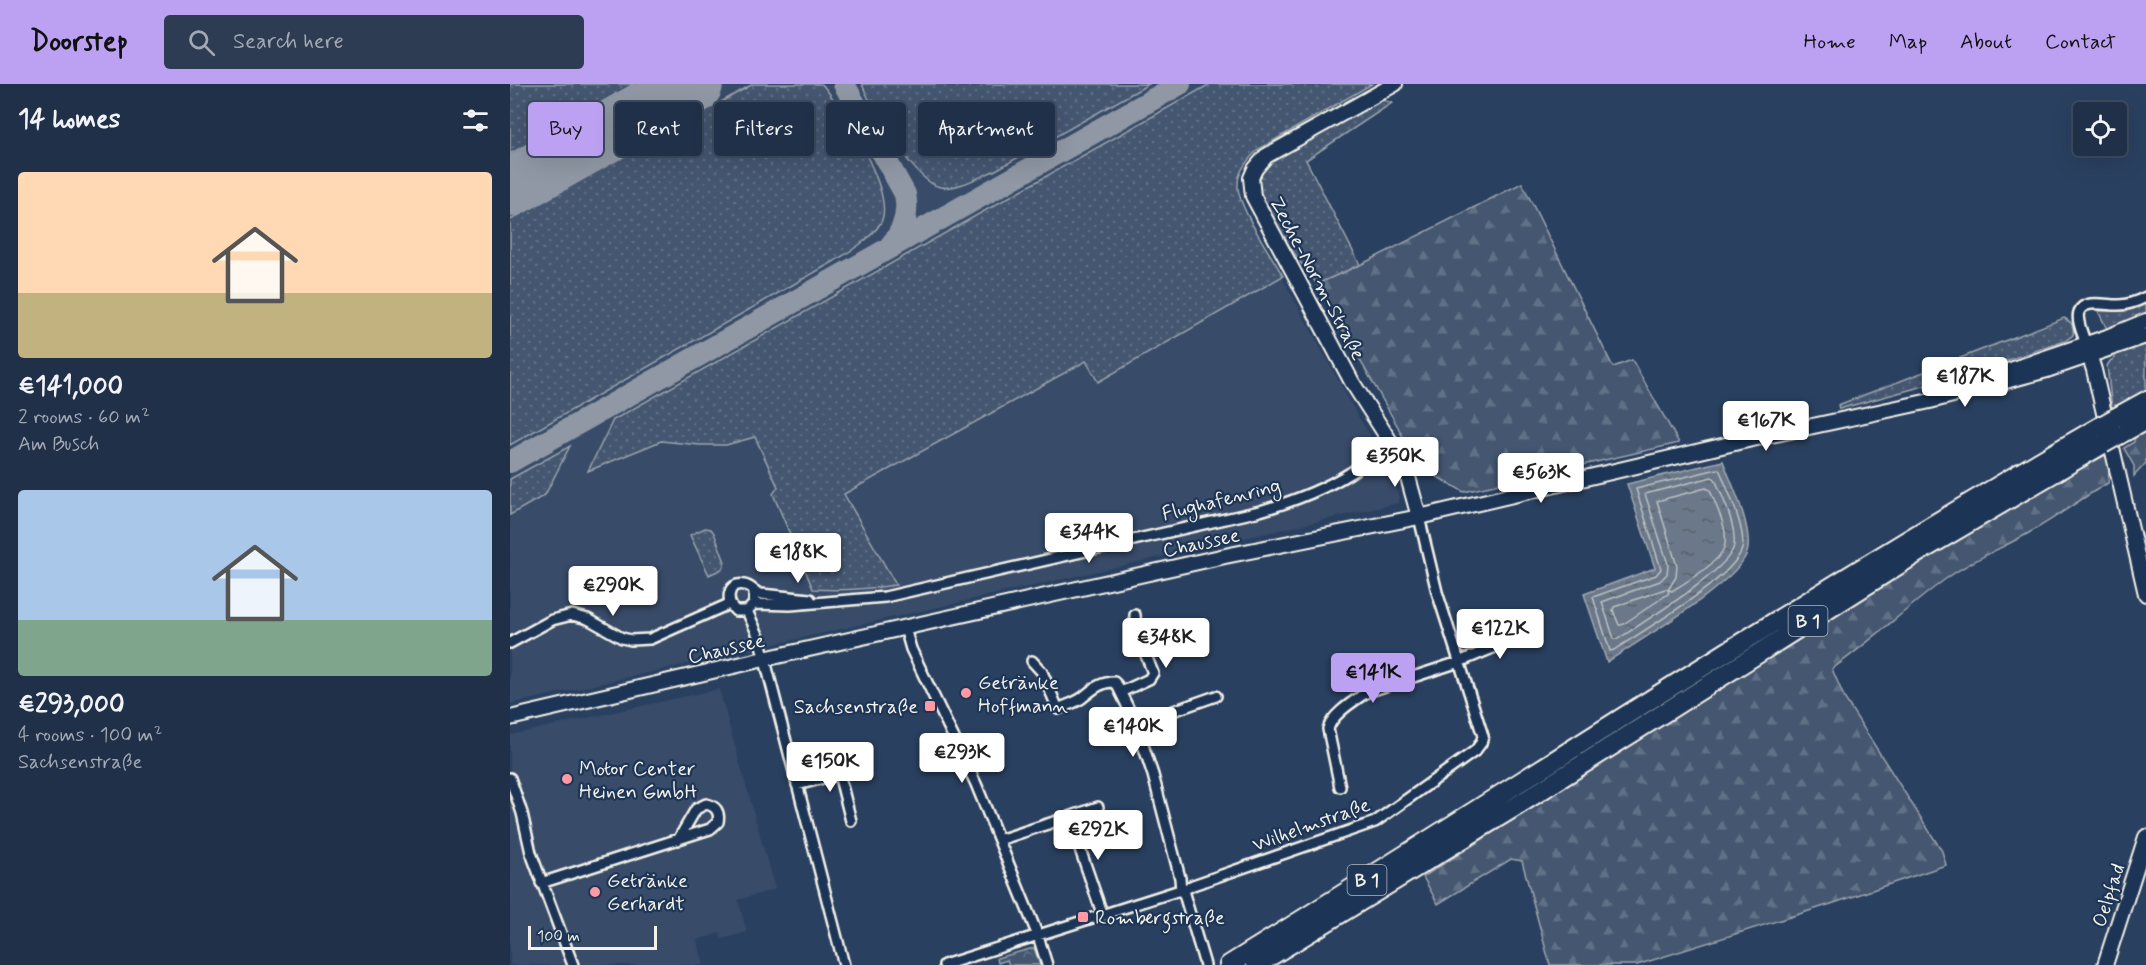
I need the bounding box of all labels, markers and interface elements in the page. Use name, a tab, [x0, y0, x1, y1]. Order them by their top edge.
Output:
search box	[164, 15, 584, 69]
text: Doorstep	[30, 24, 128, 61]
icon: search	[185, 26, 218, 59]
text: Search here	[233, 28, 344, 56]
text: Home	[1804, 28, 1856, 56]
text: Map	[1889, 28, 1927, 56]
text: About	[1960, 28, 2012, 56]
text: Contact	[2045, 28, 2116, 56]
chip: Buy	[528, 102, 603, 156]
chip: Rent	[615, 102, 702, 156]
chip: Filters	[714, 102, 814, 156]
chip: New	[826, 102, 906, 156]
chip: Apartment	[918, 102, 1055, 156]
map controls	[2073, 102, 2127, 156]
button: locate	[2073, 102, 2127, 156]
text: 14 homes	[18, 103, 120, 137]
icon: filters	[459, 104, 492, 137]
street label: Zeche-Norm-Straße	[1262, 192, 1371, 365]
icon: home	[201, 211, 309, 319]
pin: €187K	[1923, 357, 2007, 408]
text: €187K	[1936, 363, 1994, 390]
text: €141,000	[18, 370, 123, 404]
pin: €167K	[1724, 401, 1808, 452]
text: 2 rooms · 60 m²	[18, 404, 150, 431]
text: €167K	[1737, 407, 1795, 434]
text: Am Busch	[18, 431, 99, 458]
pin: €350K	[1353, 437, 1437, 488]
text: €350K	[1366, 443, 1424, 470]
pin: €563K	[1499, 453, 1583, 504]
text: €563K	[1512, 459, 1570, 486]
street label: Flughafenring	[1159, 473, 1284, 529]
pin: €344K	[1047, 513, 1131, 564]
text: €344K	[1059, 519, 1119, 546]
street label: Chaussee	[1160, 522, 1242, 565]
icon: home	[201, 529, 309, 637]
pin: €188K	[756, 533, 840, 584]
text: €188K	[769, 539, 827, 566]
pin: €290K	[571, 566, 655, 617]
text: €290K	[583, 572, 643, 599]
road number: B 1	[1788, 606, 1828, 636]
pin: €122K	[1458, 609, 1542, 660]
text: €122K	[1471, 615, 1529, 642]
pin: €348K	[1124, 618, 1208, 669]
text: €348K	[1136, 624, 1196, 651]
street label: Chaussee	[685, 628, 768, 671]
pin: €141K	[1331, 653, 1415, 704]
text: €141K	[1345, 659, 1401, 686]
place label: Getränke Hoffmann	[978, 670, 1068, 720]
marker: Getränke Hoffmann	[959, 686, 973, 700]
text: €293,000	[18, 688, 125, 722]
place label: Sachsenstraße	[794, 694, 918, 721]
marker: Sachsenstraße	[923, 699, 937, 713]
pin: €140K	[1091, 707, 1175, 758]
text: €140K	[1103, 713, 1163, 740]
text: 4 rooms · 100 m²	[18, 722, 162, 749]
pin: €293K	[920, 733, 1004, 784]
text: €293K	[933, 739, 991, 766]
pin: €150K	[788, 742, 872, 793]
text: €150K	[801, 748, 859, 775]
text: Sachsenstraße	[18, 749, 142, 776]
place label: Motor Center Heinen GmbH	[579, 756, 697, 806]
marker: Motor Center Heinen GmbH	[560, 772, 574, 786]
street label: Wilhelmstraße	[1249, 792, 1374, 859]
pin: €292K	[1056, 810, 1140, 861]
text: €292K	[1068, 816, 1128, 843]
street label: Oelpfad	[2087, 860, 2132, 931]
road number: B 1	[1348, 865, 1386, 895]
place label: Getränke Gerhardt	[607, 868, 688, 918]
marker: Getränke Gerhardt	[588, 885, 602, 899]
place label: Rombergstraße	[1095, 905, 1225, 934]
marker: Rombergstraße	[1076, 910, 1090, 924]
scale bar	[528, 923, 657, 950]
text: 100 m	[537, 926, 580, 947]

